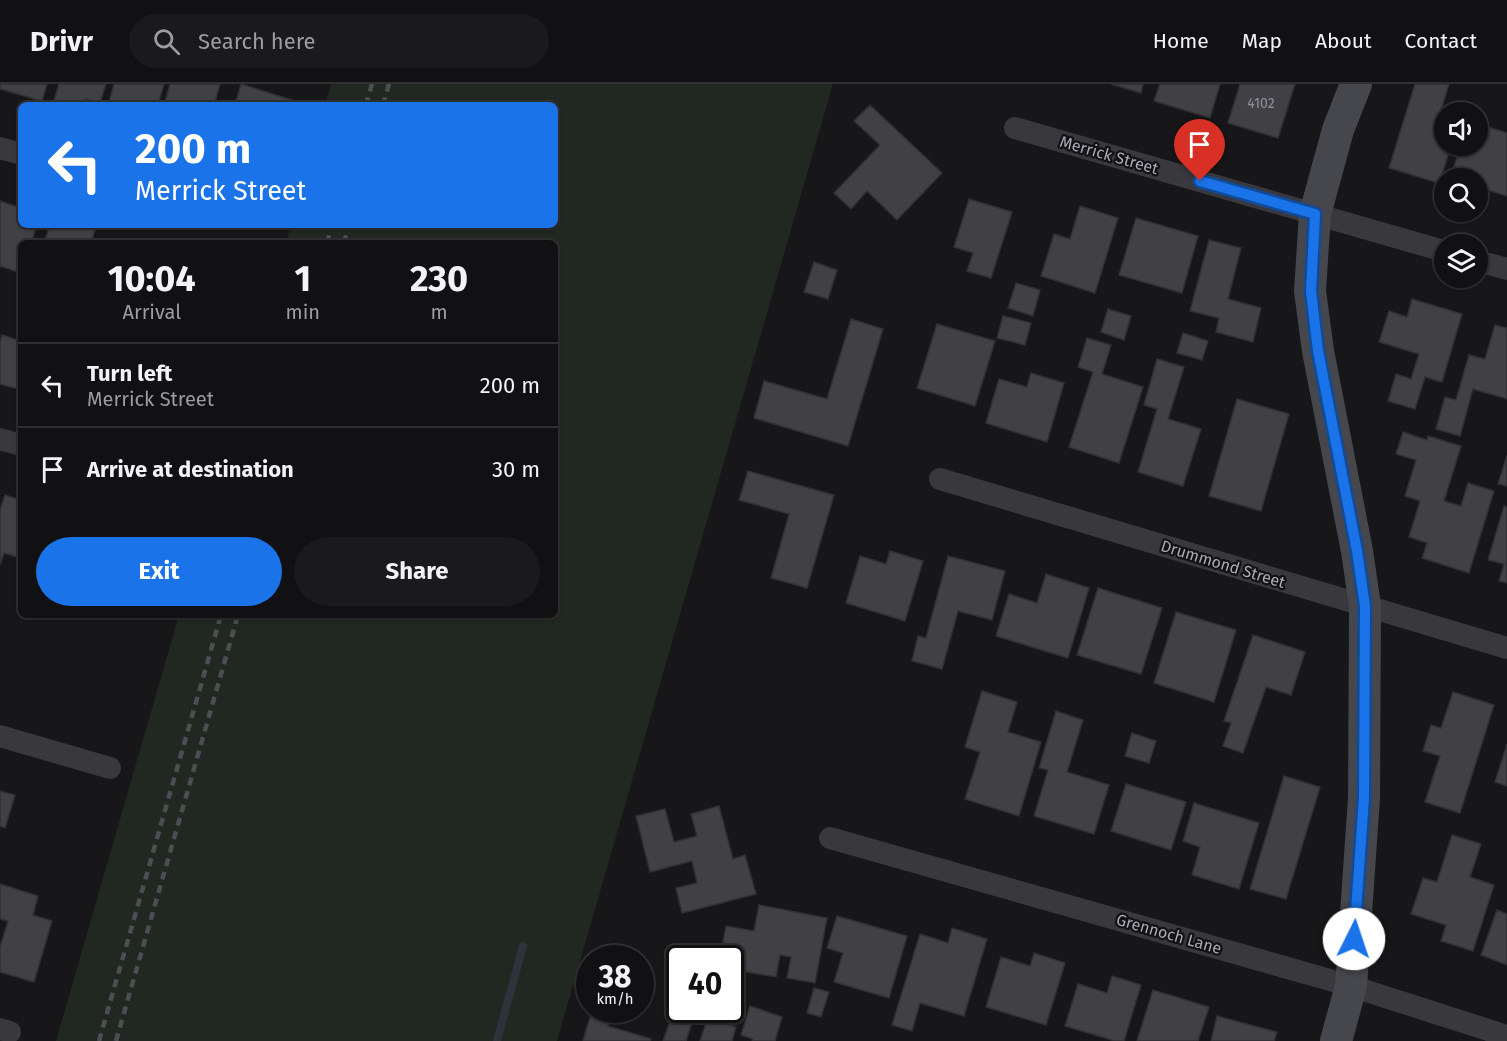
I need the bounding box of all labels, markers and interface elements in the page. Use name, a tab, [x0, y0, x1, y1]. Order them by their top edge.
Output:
search box	[129, 14, 549, 68]
text: Drivr	[30, 25, 93, 58]
icon: search	[150, 25, 183, 58]
text: Search here	[198, 28, 315, 55]
text: Home	[1153, 28, 1209, 54]
text: Map	[1242, 28, 1282, 54]
text: About	[1315, 28, 1372, 54]
text: Contact	[1405, 28, 1477, 54]
house number: 4102	[1247, 95, 1275, 112]
map controls	[1434, 102, 1488, 288]
button: sound	[1434, 102, 1488, 156]
pin	[1174, 119, 1225, 181]
text: 200 m	[135, 124, 251, 174]
icon: left	[36, 126, 114, 204]
icon: arrive	[1183, 128, 1216, 161]
street label: Merrick Street	[1058, 132, 1161, 178]
button: search	[1434, 168, 1488, 222]
text: Merrick Street	[135, 175, 306, 207]
button: layers	[1434, 234, 1488, 288]
text: 10:04	[108, 257, 196, 301]
text: 1	[294, 257, 311, 301]
text: 230	[410, 257, 468, 301]
text: Arrival	[122, 300, 181, 324]
text: min	[286, 300, 320, 324]
text: m	[430, 300, 448, 324]
text: Turn left	[87, 360, 172, 387]
icon: left	[36, 369, 69, 402]
text: 200 m	[480, 372, 540, 399]
text: Merrick Street	[87, 387, 214, 411]
icon: arrive	[36, 453, 69, 486]
text: Arrive at destination	[87, 456, 294, 483]
text: 30 m	[492, 456, 540, 483]
street label: Drummond Street	[1158, 536, 1288, 592]
button: Exit	[36, 537, 282, 606]
button: Share	[294, 537, 540, 606]
position arrow	[1322, 907, 1386, 971]
street label: Grennoch Lane	[1114, 910, 1224, 958]
speed limit sign: 40	[666, 945, 744, 1023]
text: 38	[598, 959, 632, 995]
text: km/h	[596, 990, 634, 1008]

